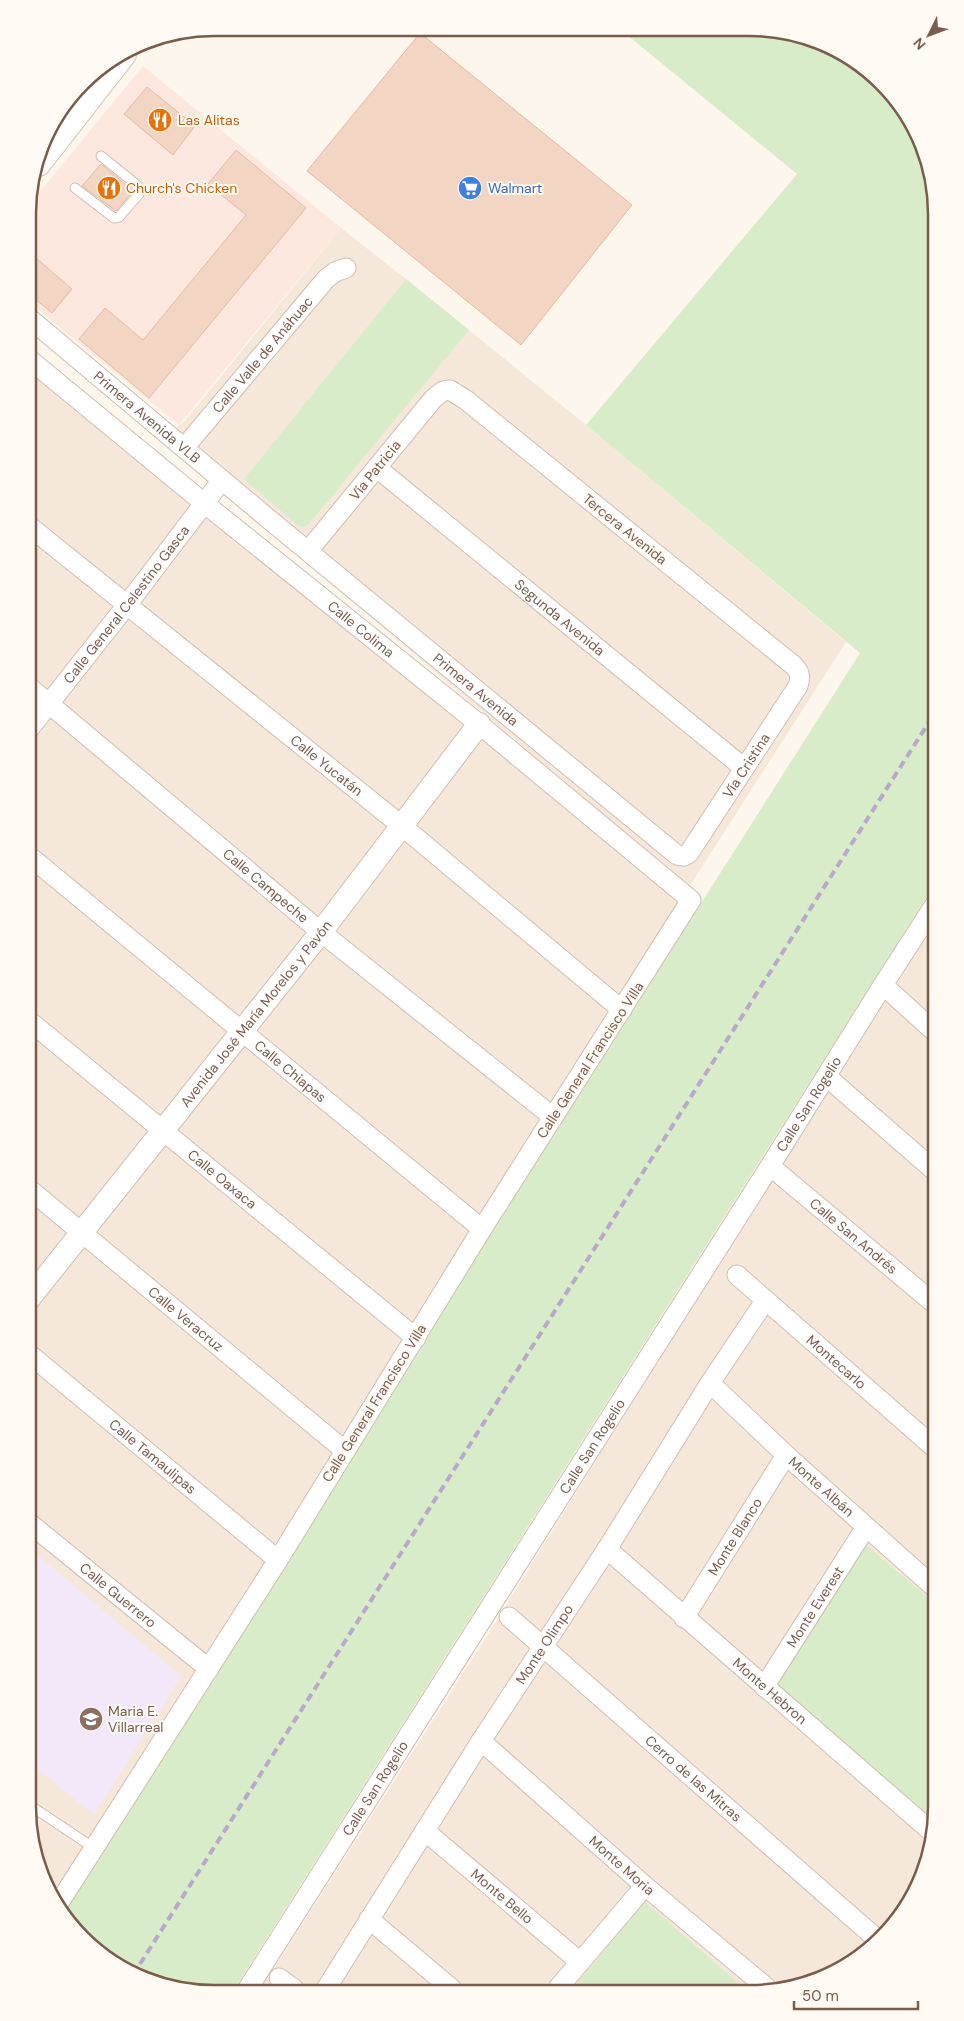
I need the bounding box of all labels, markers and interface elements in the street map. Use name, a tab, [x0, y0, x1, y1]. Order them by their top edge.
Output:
north arrow	[904, 10, 954, 60]
text: N	[909, 34, 929, 54]
restaurant icon: Las Alitas	[147, 107, 173, 133]
place label: Las Alitas	[178, 111, 240, 129]
restaurant icon: Church's Chicken	[96, 175, 122, 201]
supermarket icon: Walmart	[457, 175, 483, 201]
place label: Church's Chicken	[126, 179, 237, 197]
place label: Walmart	[488, 179, 542, 197]
street label: Calle Valle de Anáhuac	[208, 293, 317, 417]
street label: Primera Avenida VLB	[90, 367, 204, 467]
street label: Vía Patricia	[345, 436, 405, 504]
street label: Tercera Avenida	[579, 490, 671, 568]
street label: Calle General Celestino Gasca	[59, 522, 193, 687]
street label: Segunda Avenida	[511, 575, 609, 660]
street label: Calle Colima	[324, 597, 398, 661]
street label: Primera Avenida	[429, 649, 522, 730]
street label: Vía Cristina	[718, 730, 774, 801]
street label: Calle Yucatán	[287, 731, 367, 800]
street label: Calle Campeche	[219, 844, 312, 927]
street label: Avenida José María Morelos y Pavón	[176, 917, 336, 1111]
street label: Calle General Francisco Villa	[533, 978, 647, 1142]
street label: Calle Chiapas	[251, 1036, 330, 1106]
street label: Calle San Rogelio	[772, 1053, 845, 1155]
street label: Calle Oaxaca	[184, 1145, 260, 1213]
street label: Calle San Andrés	[806, 1194, 901, 1278]
street label: Calle Veracruz	[144, 1282, 227, 1355]
street label: Calle General Francisco Villa	[318, 1321, 430, 1485]
street label: Montecarlo	[803, 1331, 870, 1393]
street label: Calle San Rogelio	[555, 1395, 629, 1497]
street label: Calle Tamaulipas	[105, 1415, 200, 1498]
street label: Monte Albán	[785, 1452, 858, 1521]
street label: Monte Blanco	[704, 1494, 766, 1579]
street label: Calle Guerrero	[76, 1559, 160, 1632]
street label: Monte Everest	[782, 1563, 848, 1651]
street label: Monte Olimpo	[512, 1601, 577, 1688]
street label: Monte Hebron	[729, 1654, 811, 1728]
place label: Maria E. Villarreal	[108, 1702, 163, 1736]
school or university icon: Maria E. Villarreal	[78, 1706, 104, 1732]
street label: Cerro de las Mitras	[641, 1731, 745, 1826]
street label: Calle San Rogelio	[338, 1737, 412, 1839]
street label: Monte Moria	[585, 1832, 658, 1899]
street label: Monte Bello	[467, 1865, 537, 1928]
scale bar	[794, 1978, 918, 2010]
text: 50 m	[802, 1986, 839, 2006]

